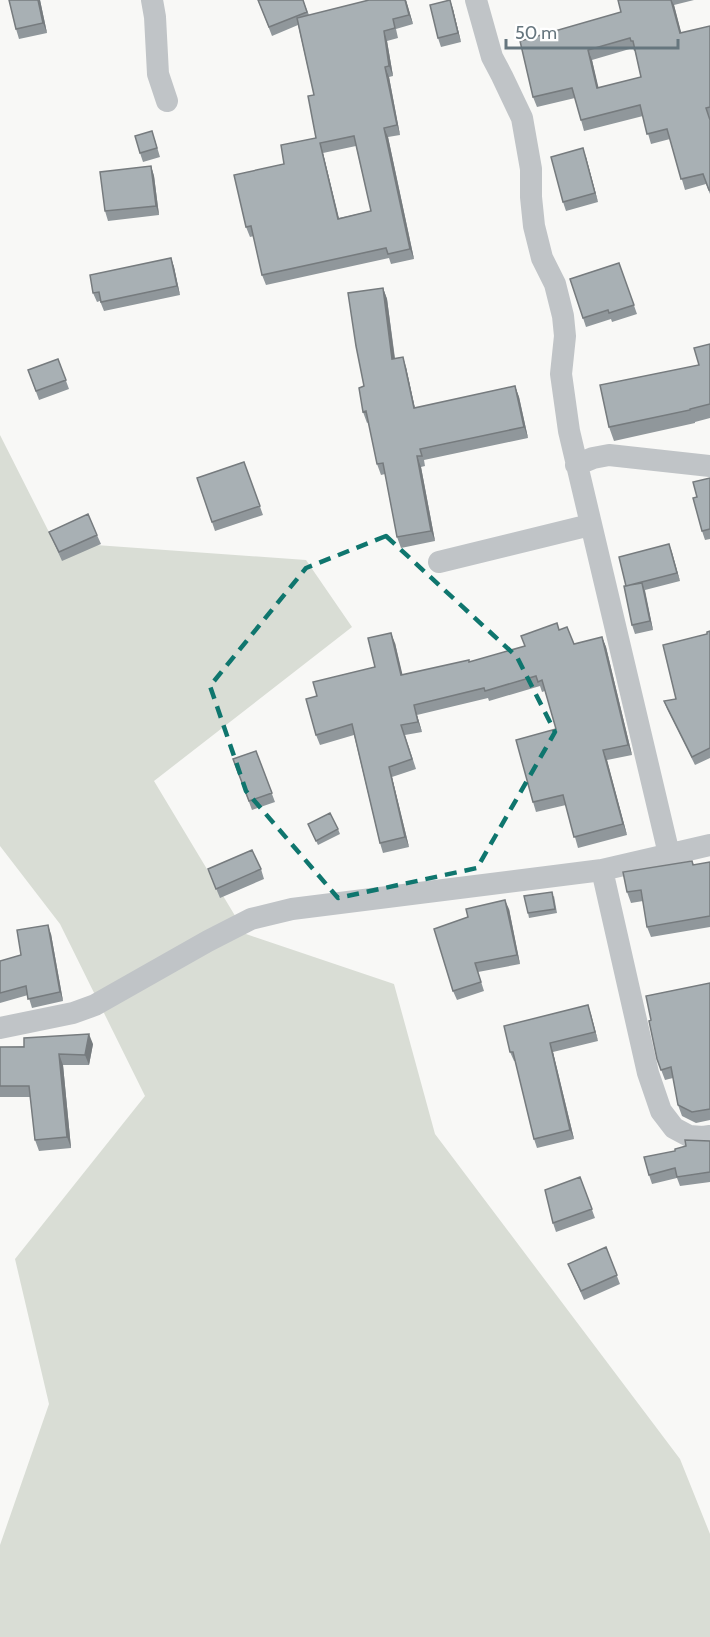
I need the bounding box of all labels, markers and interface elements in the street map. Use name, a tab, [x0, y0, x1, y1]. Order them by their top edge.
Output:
scale bar	[506, 12, 678, 50]
text: 50 m	[515, 22, 557, 44]

